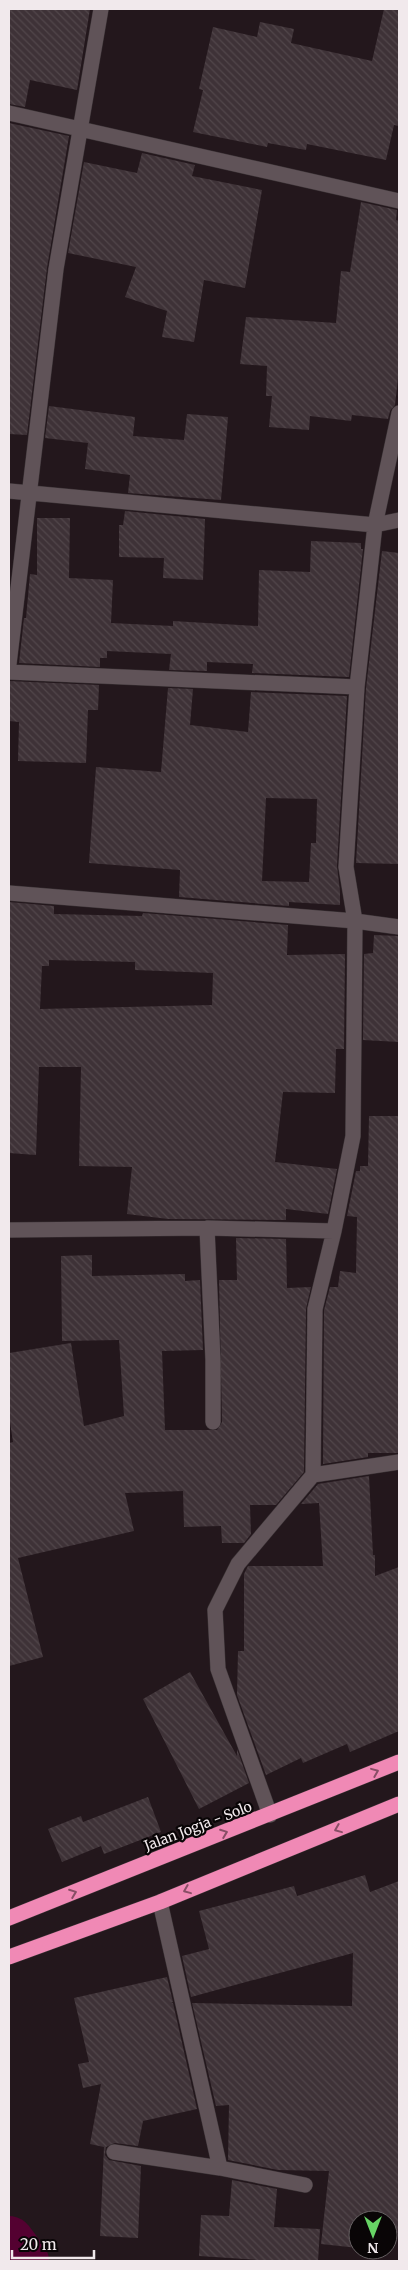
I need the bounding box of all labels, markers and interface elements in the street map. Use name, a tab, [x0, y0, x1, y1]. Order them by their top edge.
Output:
one-way arrow	[370, 1768, 379, 1779]
street label: Jalan Jogja - Solo	[141, 1797, 254, 1855]
one-way arrow	[334, 1823, 343, 1833]
one-way arrow	[219, 1829, 228, 1839]
one-way arrow	[183, 1884, 192, 1895]
one-way arrow	[68, 1889, 77, 1899]
north arrow	[348, 2210, 398, 2260]
scale bar	[12, 2228, 95, 2260]
text: 20 m	[20, 2235, 57, 2254]
text: N	[367, 2239, 379, 2257]

